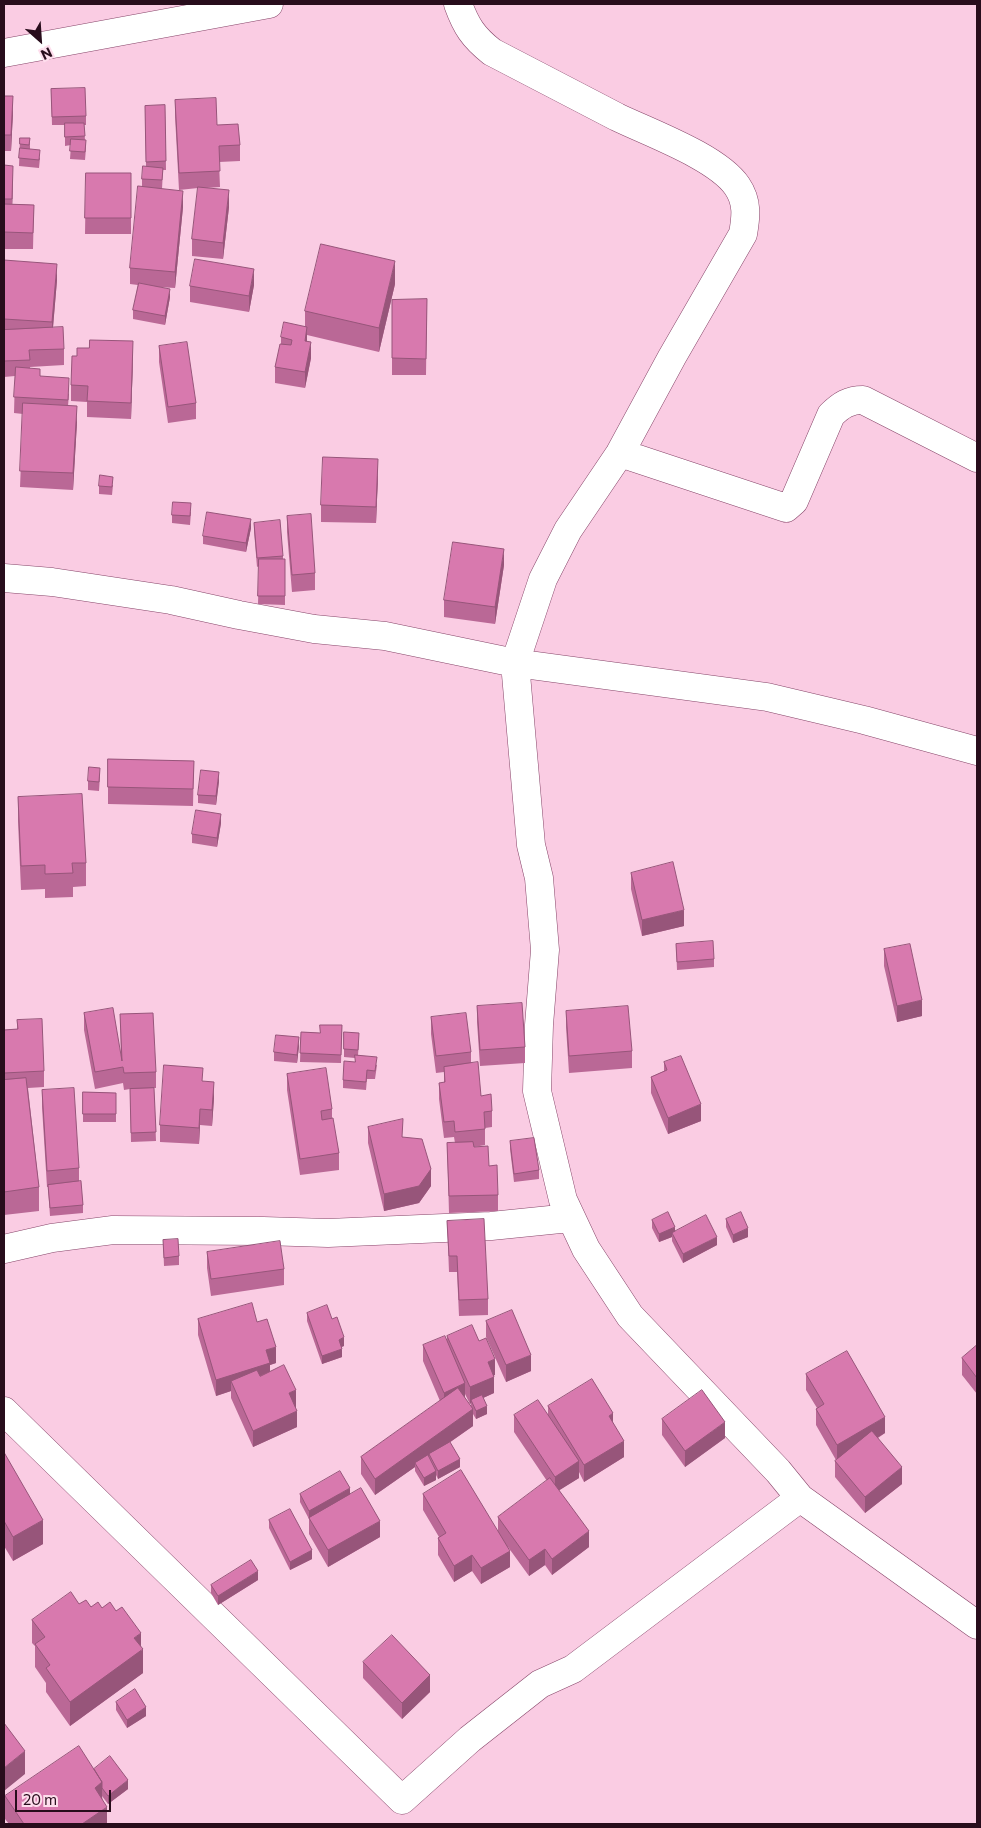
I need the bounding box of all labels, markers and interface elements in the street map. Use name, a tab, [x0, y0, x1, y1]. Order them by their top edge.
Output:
north arrow	[15, 15, 65, 65]
text: N	[38, 44, 55, 64]
scale bar	[18, 1780, 114, 1812]
text: 20 m	[23, 1790, 57, 1808]

